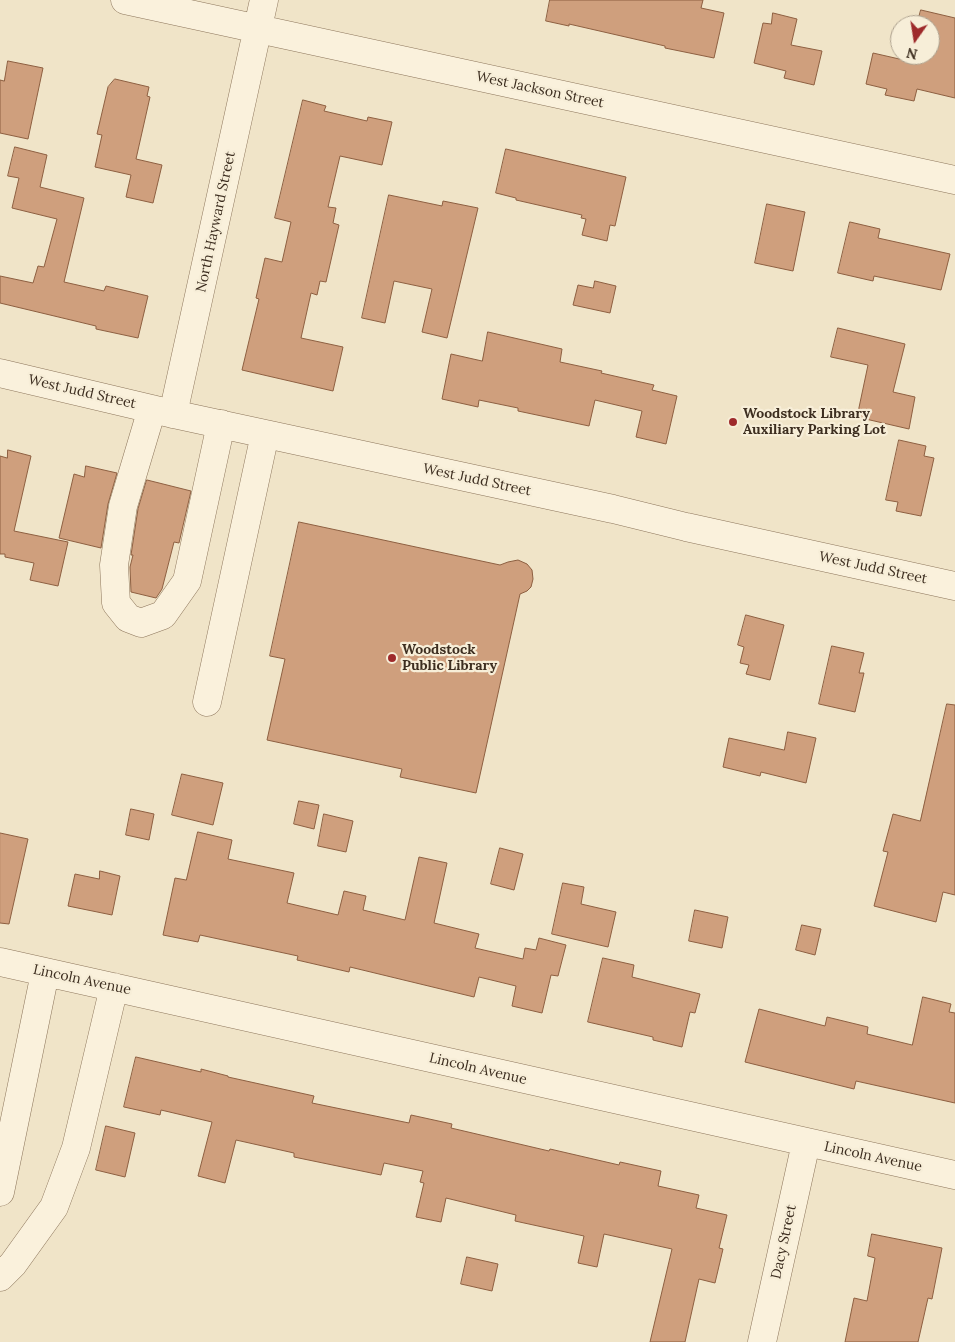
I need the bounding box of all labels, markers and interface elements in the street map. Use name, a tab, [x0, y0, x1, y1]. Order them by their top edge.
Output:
north arrow	[890, 15, 940, 65]
text: N	[905, 44, 919, 64]
street label: West Jackson Street	[475, 68, 605, 112]
street label: North Hayward Street	[193, 150, 239, 294]
street label: West Judd Street	[26, 371, 138, 413]
place label: Woodstock Library Auxiliary Parking Lot	[743, 406, 886, 438]
marker: Woodstock Library Auxiliary Parking Lot	[727, 416, 739, 428]
street label: West Judd Street	[421, 460, 533, 500]
street label: West Judd Street	[817, 548, 929, 588]
place label: Woodstock Public Library	[402, 642, 497, 674]
marker: Woodstock Public Library	[386, 652, 398, 664]
street label: Lincoln Avenue	[32, 961, 132, 999]
street label: Lincoln Avenue	[428, 1050, 528, 1088]
street label: Lincoln Avenue	[823, 1138, 923, 1176]
street label: Dacy Street	[768, 1203, 800, 1281]

